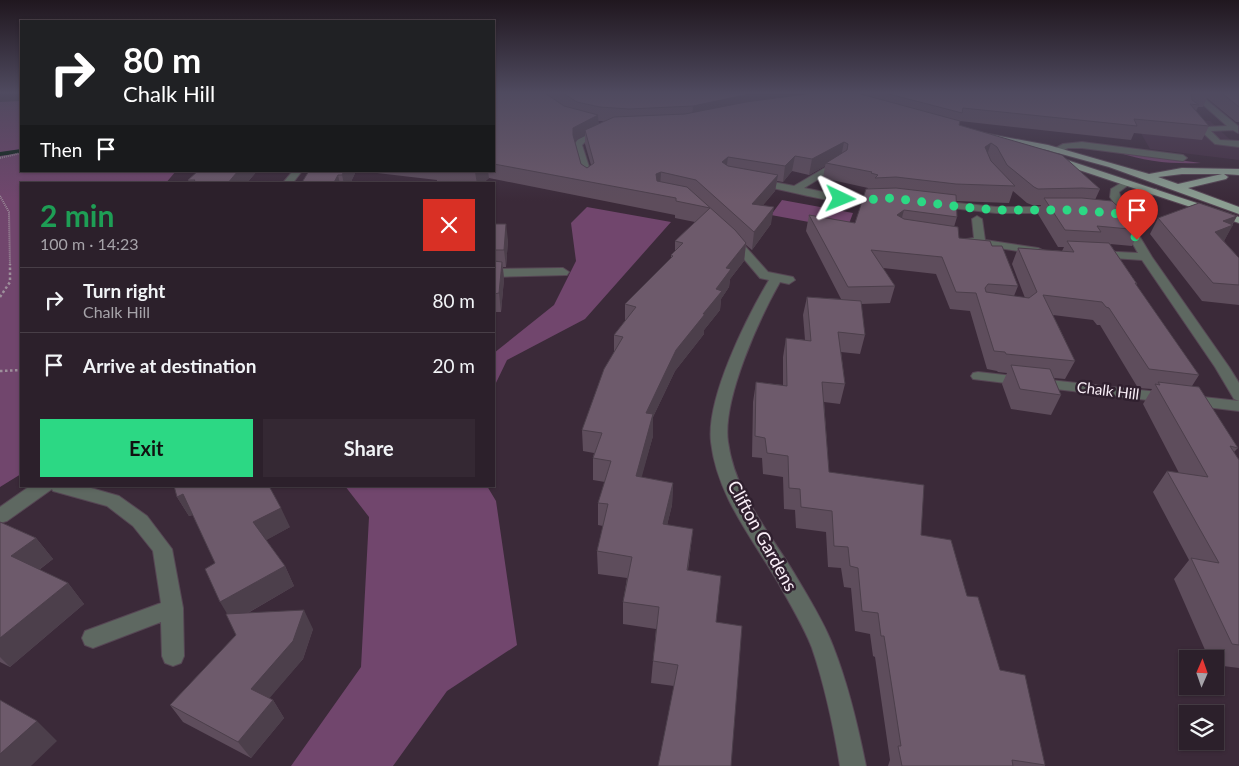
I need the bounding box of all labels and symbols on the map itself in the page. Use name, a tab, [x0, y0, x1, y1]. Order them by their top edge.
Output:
position arrow	[814, 172, 866, 224]
pin	[1116, 189, 1158, 240]
street label: Chalk Hill	[1076, 377, 1140, 403]
street label: Clifton Gardens	[723, 476, 803, 595]
north arrow	[1179, 650, 1224, 695]

